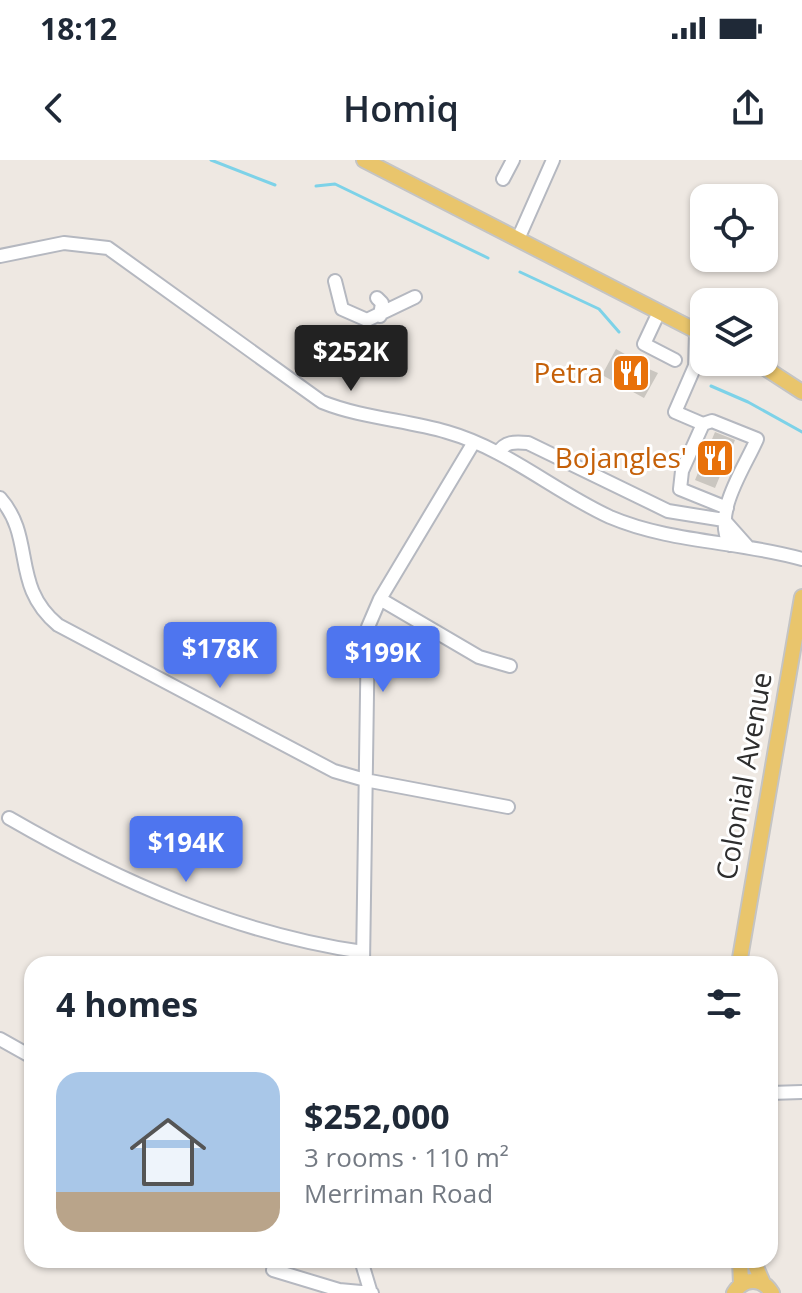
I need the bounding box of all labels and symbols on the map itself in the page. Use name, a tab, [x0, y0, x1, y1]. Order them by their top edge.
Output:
pin: $252K	[295, 325, 407, 393]
restaurant icon: Petra	[610, 352, 652, 394]
place label: Petra	[533, 353, 603, 391]
restaurant icon: Bojangles'	[694, 437, 736, 479]
place label: Bojangles'	[555, 438, 687, 476]
pin: $178K	[164, 622, 276, 690]
pin: $199K	[327, 626, 439, 694]
street label: Colonial Avenue	[706, 669, 780, 883]
pin: $194K	[130, 816, 242, 884]

